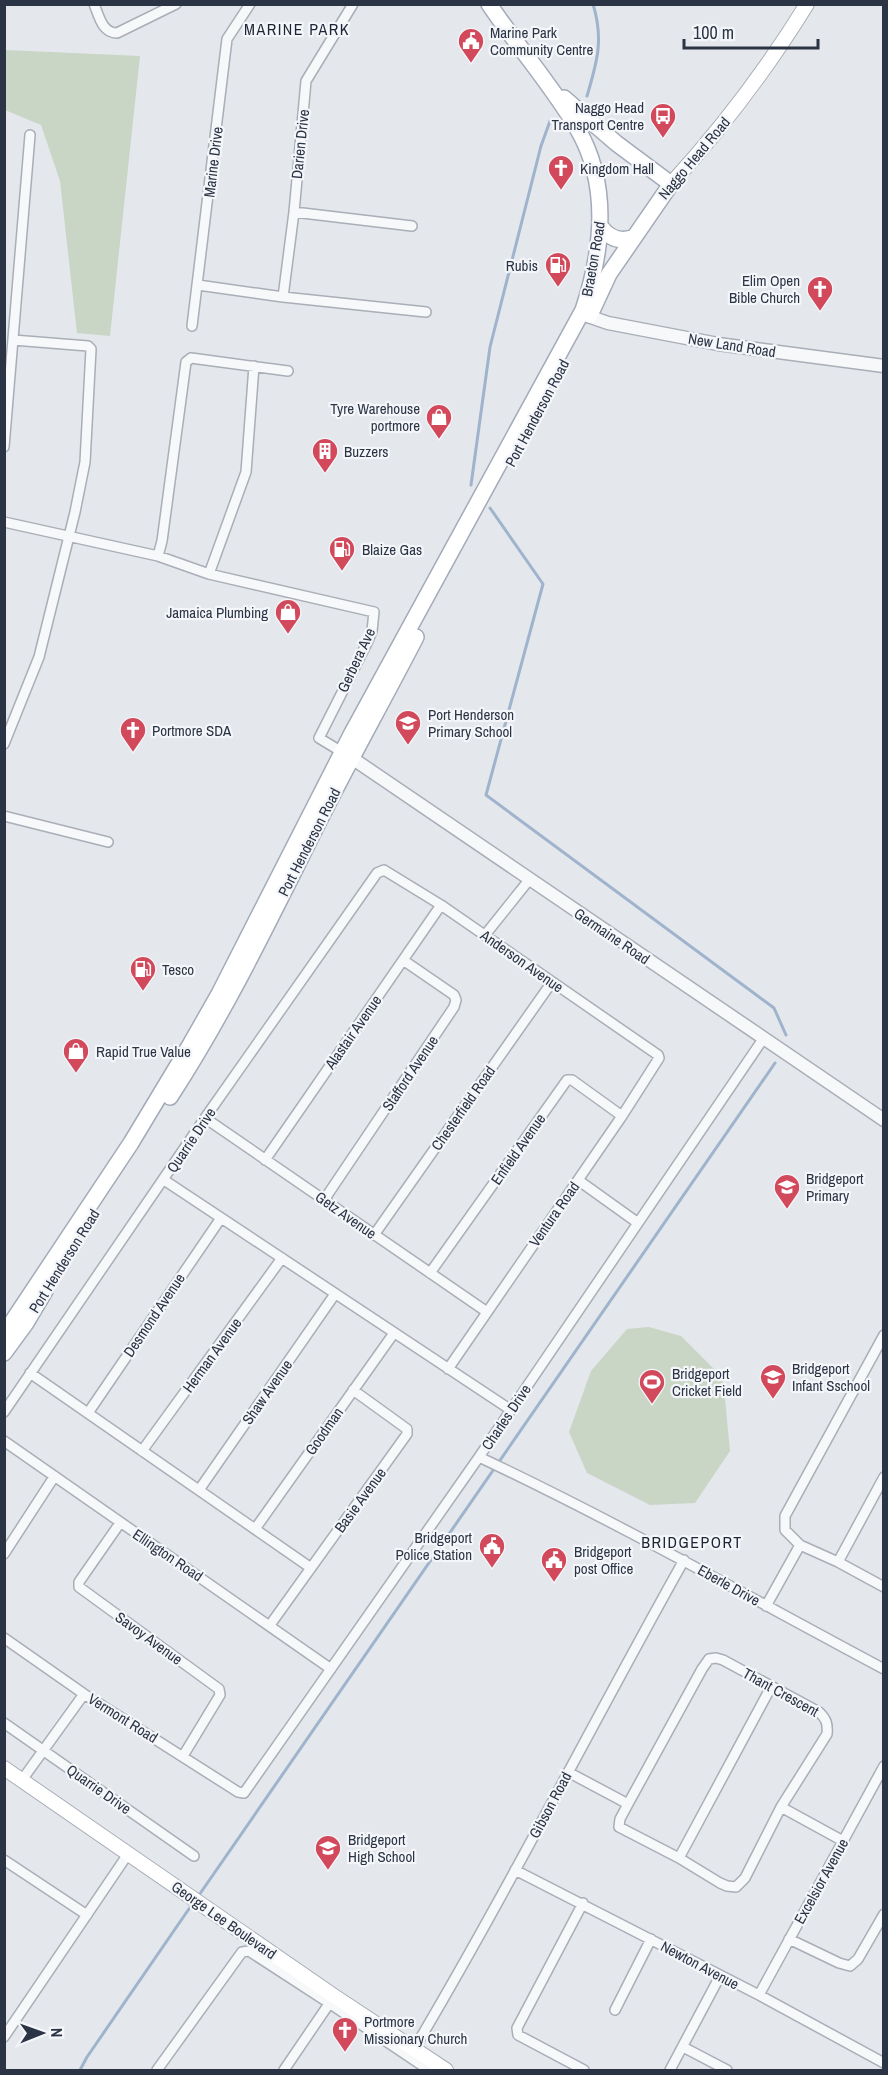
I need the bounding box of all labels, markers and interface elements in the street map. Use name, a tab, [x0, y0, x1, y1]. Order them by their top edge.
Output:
scale bar	[684, 12, 818, 50]
district label: MARINE PARK	[244, 18, 350, 40]
text: 100 m	[693, 20, 734, 45]
place label: Marine Park Community Centre	[490, 22, 593, 60]
public building icon: Marine Park Community Centre	[456, 26, 486, 64]
place label: Naggo Head Transport Centre	[551, 97, 644, 135]
bus stop icon: Naggo Head Transport Centre	[648, 101, 678, 139]
street label: Darien Drive	[286, 108, 314, 180]
street label: Naggo Head Road	[653, 112, 735, 204]
street label: Marine Drive	[198, 125, 228, 199]
church icon: Kingdom Hall	[546, 153, 576, 191]
place label: Kingdom Hall	[580, 158, 654, 179]
street label: Braeton Road	[576, 220, 610, 298]
fuel station icon: Rubis	[543, 250, 573, 288]
place label: Rubis	[506, 255, 538, 276]
place label: Elim Open Bible Church	[729, 270, 800, 308]
church icon: Elim Open Bible Church	[805, 274, 835, 312]
street label: New Land Road	[687, 328, 777, 362]
street label: Port Henderson Road	[500, 356, 574, 470]
place label: Tyre Warehouse portmore	[330, 398, 420, 436]
shop icon: Tyre Warehouse portmore	[424, 402, 454, 440]
building icon: Buzzers	[310, 436, 340, 474]
place label: Buzzers	[344, 441, 388, 462]
fuel station icon: Blaize Gas	[327, 534, 357, 572]
place label: Blaize Gas	[362, 539, 422, 560]
shop icon: Jamaica Plumbing	[273, 597, 303, 635]
place label: Jamaica Plumbing	[166, 602, 268, 623]
street label: Gerbera Ave	[332, 624, 380, 696]
place label: Port Henderson Primary School	[428, 704, 514, 742]
school or university icon: Port Henderson Primary School	[393, 708, 423, 746]
church icon: Portmore SDA	[118, 715, 148, 753]
place label: Portmore SDA	[152, 720, 232, 741]
street label: Port Henderson Road	[273, 784, 345, 900]
street label: Germaine Road	[570, 903, 654, 969]
street label: Anderson Avenue	[475, 924, 568, 997]
fuel station icon: Tesco	[128, 954, 158, 992]
place label: Tesco	[162, 959, 194, 980]
street label: Alastair Avenue	[319, 991, 386, 1074]
street label: Stafford Avenue	[377, 1031, 443, 1115]
shop icon: Rapid True Value	[61, 1036, 91, 1074]
place label: Rapid True Value	[96, 1041, 191, 1062]
street label: Chesterfield Road	[426, 1061, 500, 1155]
street label: Quarrie Drive	[161, 1103, 221, 1177]
street label: Enfield Avenue	[486, 1109, 550, 1189]
place label: Bridgeport Primary	[806, 1168, 864, 1206]
school or university icon: Bridgeport Primary	[772, 1172, 802, 1210]
street label: Ventura Road	[524, 1177, 584, 1251]
street label: Getz Avenue	[311, 1186, 381, 1244]
street label: Port Henderson Road	[24, 1205, 104, 1317]
street label: Desmond Avenue	[118, 1269, 190, 1361]
street label: Herman Avenue	[178, 1313, 246, 1397]
street label: Shaw Avenue	[237, 1355, 297, 1429]
place label: Bridgeport Infant Sschool	[792, 1358, 870, 1396]
school or university icon: Bridgeport Infant Sschool	[758, 1362, 788, 1400]
place label: Bridgeport Cricket Field	[672, 1363, 742, 1401]
sports icon: Bridgeport Cricket Field	[637, 1367, 667, 1405]
street label: Charles Drive	[476, 1380, 536, 1454]
street label: Goodman	[300, 1403, 348, 1459]
street label: Basie Avenue	[329, 1463, 391, 1537]
street label: Ellington Road	[129, 1524, 207, 1586]
place label: Bridgeport Police Station	[395, 1527, 473, 1565]
public building icon: Bridgeport Police Station	[477, 1531, 507, 1569]
district label: BRIDGEPORT	[641, 1531, 743, 1553]
place label: Bridgeport post Office	[574, 1541, 633, 1579]
public building icon: Bridgeport post Office	[539, 1545, 569, 1583]
street label: Eberle Drive	[694, 1559, 764, 1611]
street label: Savoy Avenue	[111, 1606, 187, 1670]
street label: Thant Crescent	[739, 1662, 823, 1722]
street label: Vermont Road	[84, 1688, 162, 1748]
street label: Quarrie Drive	[62, 1759, 136, 1819]
street label: Gibson Road	[524, 1768, 576, 1842]
place label: Bridgeport High School	[348, 1829, 415, 1867]
school or university icon: Bridgeport High School	[313, 1833, 343, 1871]
street label: Excelsior Avenue	[789, 1834, 853, 1928]
street label: George Lee Boulevard	[167, 1876, 281, 1964]
street label: Newton Avenue	[657, 1936, 743, 1995]
north arrow	[12, 2003, 72, 2063]
place label: Portmore Missionary Church	[364, 2011, 467, 2049]
church icon: Portmore Missionary Church	[330, 2015, 360, 2053]
text: N	[46, 2028, 68, 2038]

